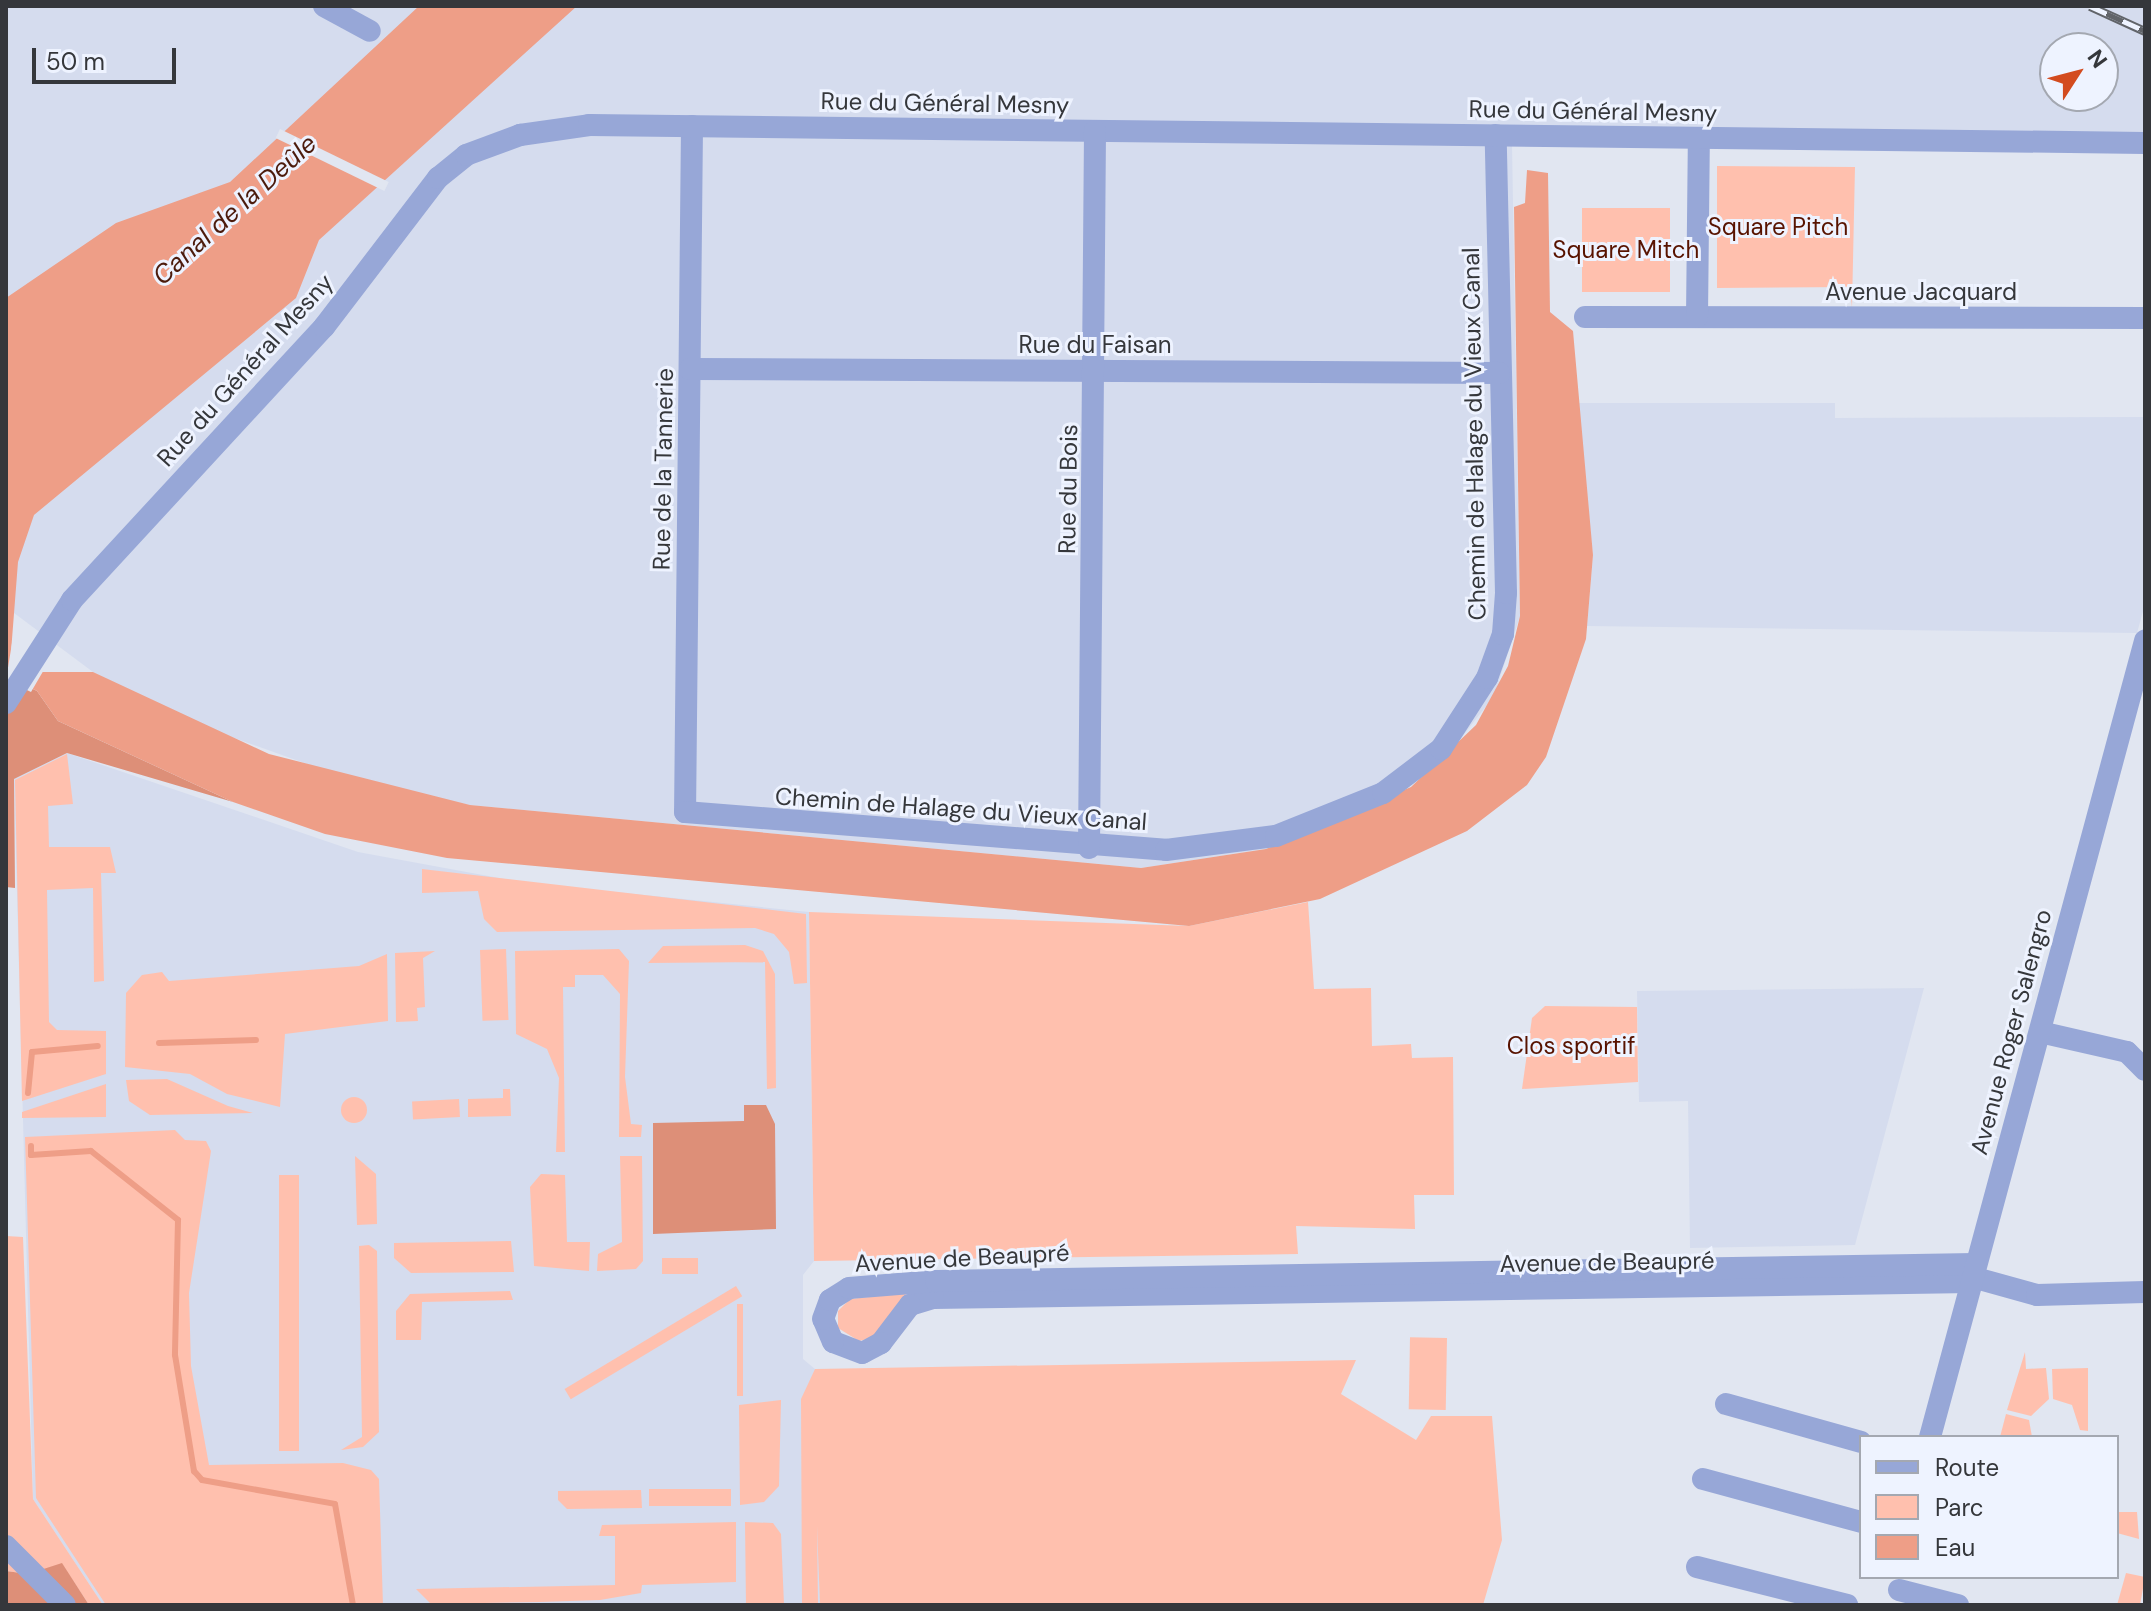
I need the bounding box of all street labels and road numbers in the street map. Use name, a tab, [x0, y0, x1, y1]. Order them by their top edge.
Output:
street label: Rue du Général Mesny	[820, 86, 1070, 120]
street label: Rue du Général Mesny	[1468, 94, 1718, 128]
street label: Chemin de Halage du Vieux Canal	[1456, 247, 1492, 621]
street label: Rue du Général Mesny	[151, 268, 339, 472]
street label: Avenue Jacquard	[1825, 278, 2017, 306]
street label: Rue du Faisan	[1019, 331, 1171, 359]
street label: Rue de la Tannerie	[647, 368, 679, 570]
street label: Rue du Bois	[1052, 424, 1084, 554]
street label: Chemin de Halage du Vieux Canal	[774, 782, 1148, 836]
street label: Avenue Roger Salengro	[1964, 906, 2058, 1158]
street label: Avenue de Beaupré	[854, 1238, 1070, 1278]
street label: Avenue de Beaupré	[1499, 1246, 1715, 1278]

